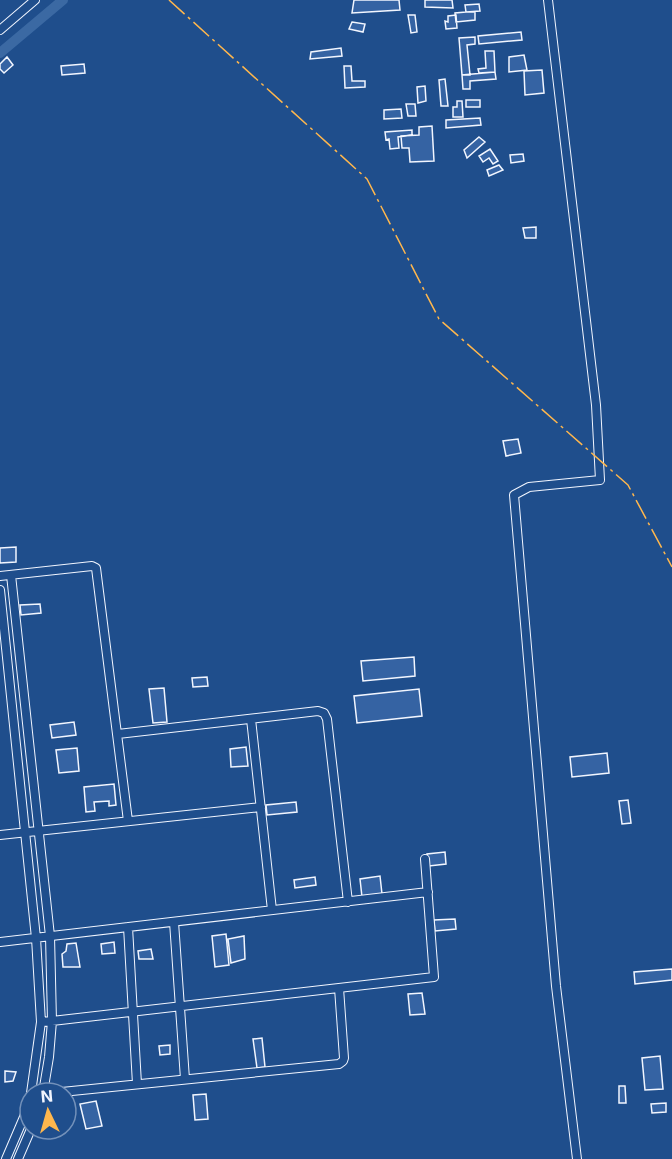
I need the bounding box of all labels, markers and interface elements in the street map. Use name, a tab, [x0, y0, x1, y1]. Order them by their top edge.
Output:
north arrow	[18, 1081, 78, 1141]
text: N	[40, 1086, 54, 1107]

